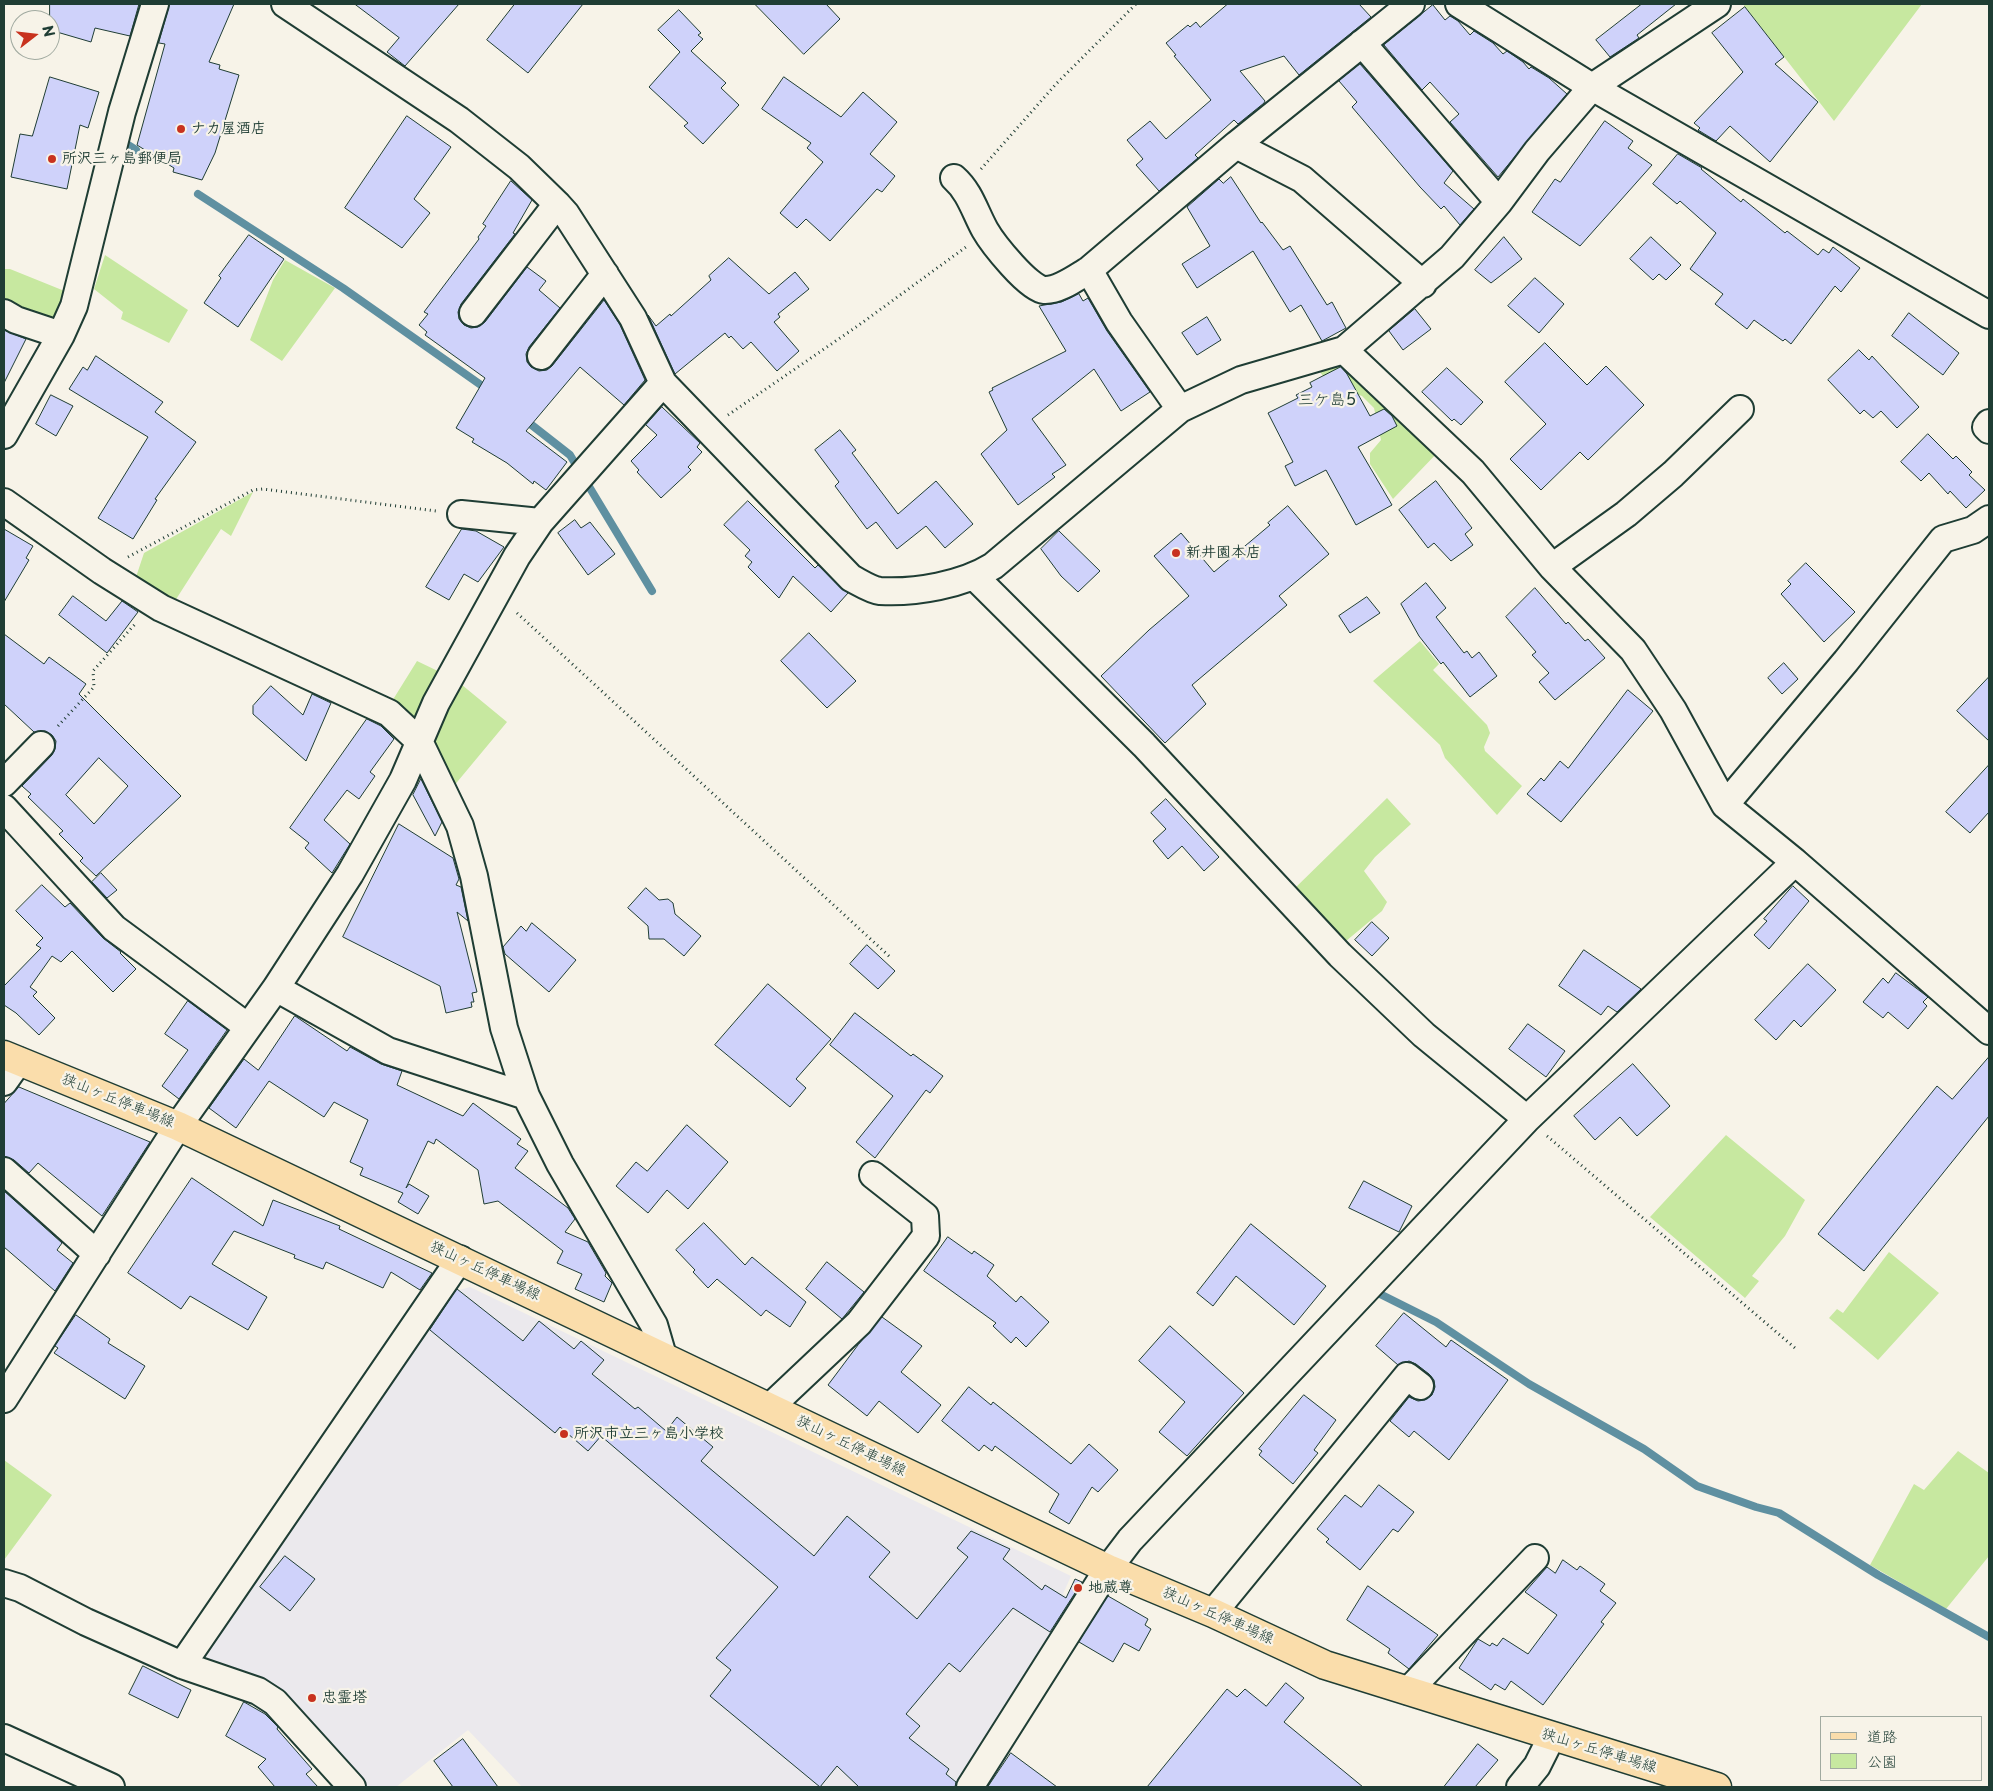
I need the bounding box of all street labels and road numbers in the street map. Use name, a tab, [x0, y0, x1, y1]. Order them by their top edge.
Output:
street label: 狭山ヶ丘停車場線	[59, 1070, 177, 1132]
street label: 狭山ヶ丘停車場線	[427, 1237, 543, 1305]
street label: 狭山ヶ丘停車場線	[793, 1412, 909, 1480]
street label: 狭山ヶ丘停車場線	[1160, 1583, 1276, 1649]
street label: 狭山ヶ丘停車場線	[1539, 1725, 1659, 1777]

